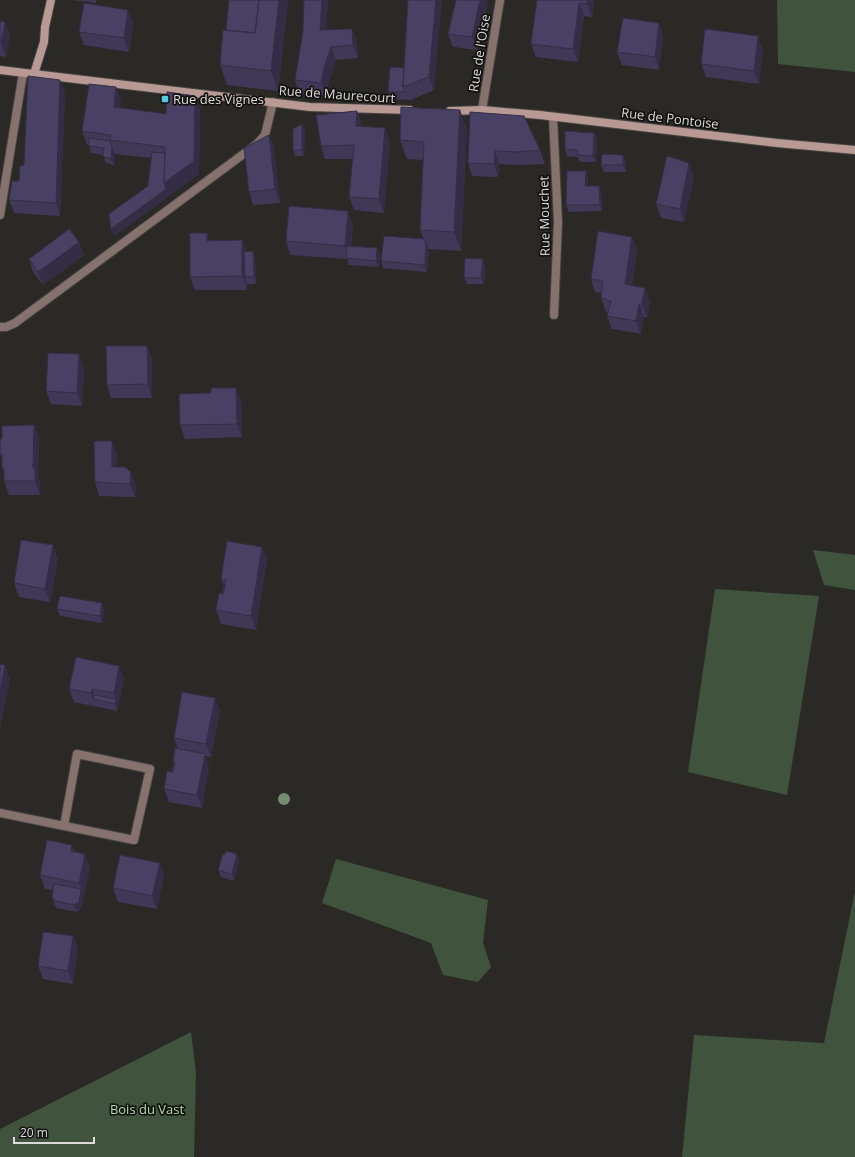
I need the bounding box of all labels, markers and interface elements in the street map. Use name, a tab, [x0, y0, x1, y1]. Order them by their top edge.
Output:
street label: Rue de l'Oise	[464, 13, 494, 93]
street label: Rue de Maurecourt	[278, 81, 396, 107]
place label: Rue des Vignes	[173, 90, 264, 108]
marker: Rue des Vignes	[160, 94, 170, 104]
street label: Rue de Pontoise	[620, 103, 720, 133]
street label: Rue Mouchet	[534, 175, 554, 256]
park label: Bois du Vast	[110, 1100, 184, 1118]
scale bar	[14, 1119, 94, 1145]
text: 20 m	[20, 1124, 48, 1141]

